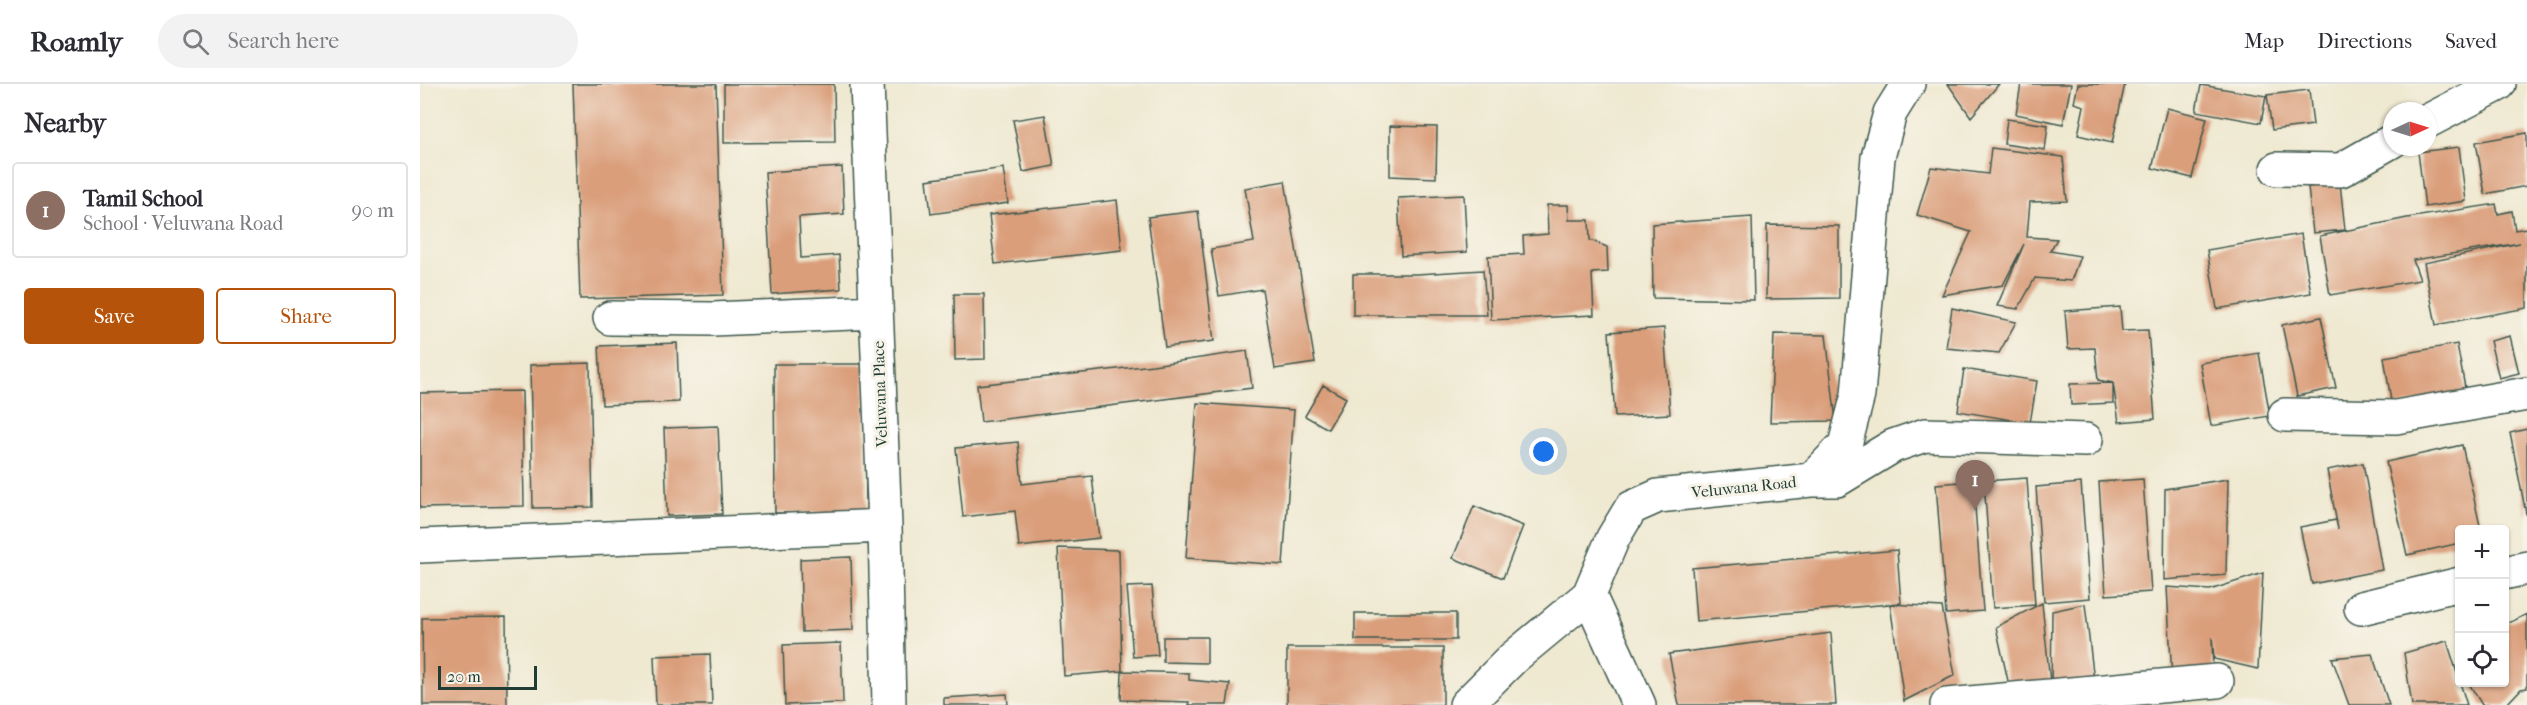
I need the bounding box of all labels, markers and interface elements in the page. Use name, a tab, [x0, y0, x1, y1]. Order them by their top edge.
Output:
search box	[158, 14, 578, 68]
text: Roamly	[30, 25, 122, 58]
icon: search	[179, 25, 212, 58]
text: Search here	[227, 28, 339, 54]
text: Map	[2244, 29, 2284, 53]
text: Directions	[2317, 29, 2412, 53]
text: Saved	[2445, 29, 2497, 53]
north arrow	[2383, 102, 2437, 156]
text: Nearby	[24, 108, 106, 139]
text: Tamil School	[83, 186, 203, 212]
text: 1	[42, 199, 49, 222]
text: 90 m	[352, 199, 394, 222]
text: School · Veluwana Road	[83, 212, 283, 235]
button: Save	[24, 288, 204, 344]
button: Share	[216, 288, 396, 344]
street label: Veluwana Place	[869, 340, 891, 448]
your location	[1529, 437, 1558, 466]
pin: 1	[1956, 460, 1994, 510]
street label: Veluwana Road	[1690, 472, 1798, 502]
map controls	[2455, 525, 2509, 687]
button: +	[2455, 525, 2509, 579]
button: −	[2455, 579, 2509, 633]
button: locate	[2455, 633, 2509, 687]
scale bar	[438, 663, 537, 690]
text: 20 m	[447, 667, 481, 686]

